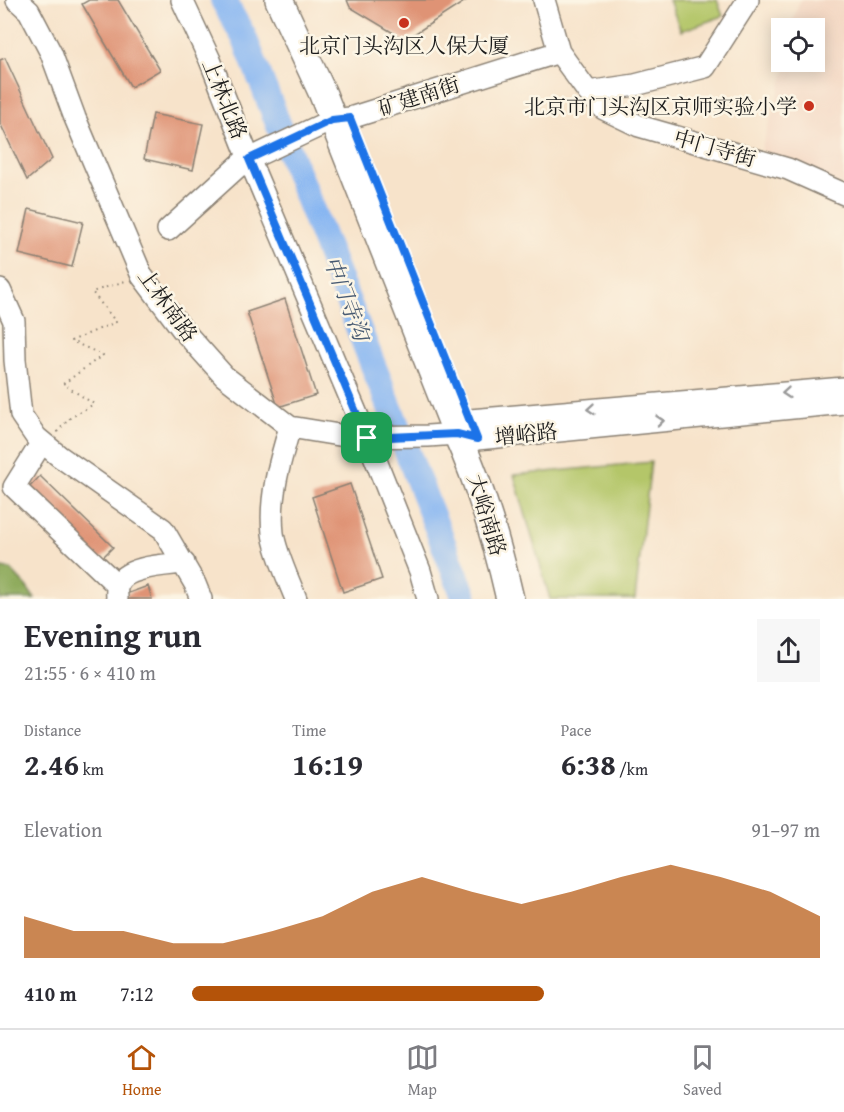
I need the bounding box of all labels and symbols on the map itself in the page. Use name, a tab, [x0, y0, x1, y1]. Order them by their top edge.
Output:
marker: 北京门头沟区人保大厦	[397, 16, 411, 30]
place label: 北京门头沟区人保大厦	[299, 30, 509, 61]
street label: 上林北路	[195, 54, 255, 144]
street label: 矿建南街	[374, 68, 464, 124]
place label: 北京市门头沟区京师实验小学	[524, 91, 797, 122]
marker: 北京市门头沟区京师实验小学	[802, 99, 816, 113]
street label: 中门寺街	[670, 122, 760, 174]
water label: 中门寺沟	[316, 251, 379, 348]
street label: 上林南路	[131, 262, 205, 348]
one-way arrow	[781, 386, 790, 399]
one-way arrow	[587, 403, 596, 416]
pin	[341, 412, 392, 463]
street label: 增峪路	[493, 415, 559, 453]
one-way arrow	[656, 415, 665, 428]
street label: 大峪南路	[460, 470, 514, 560]

